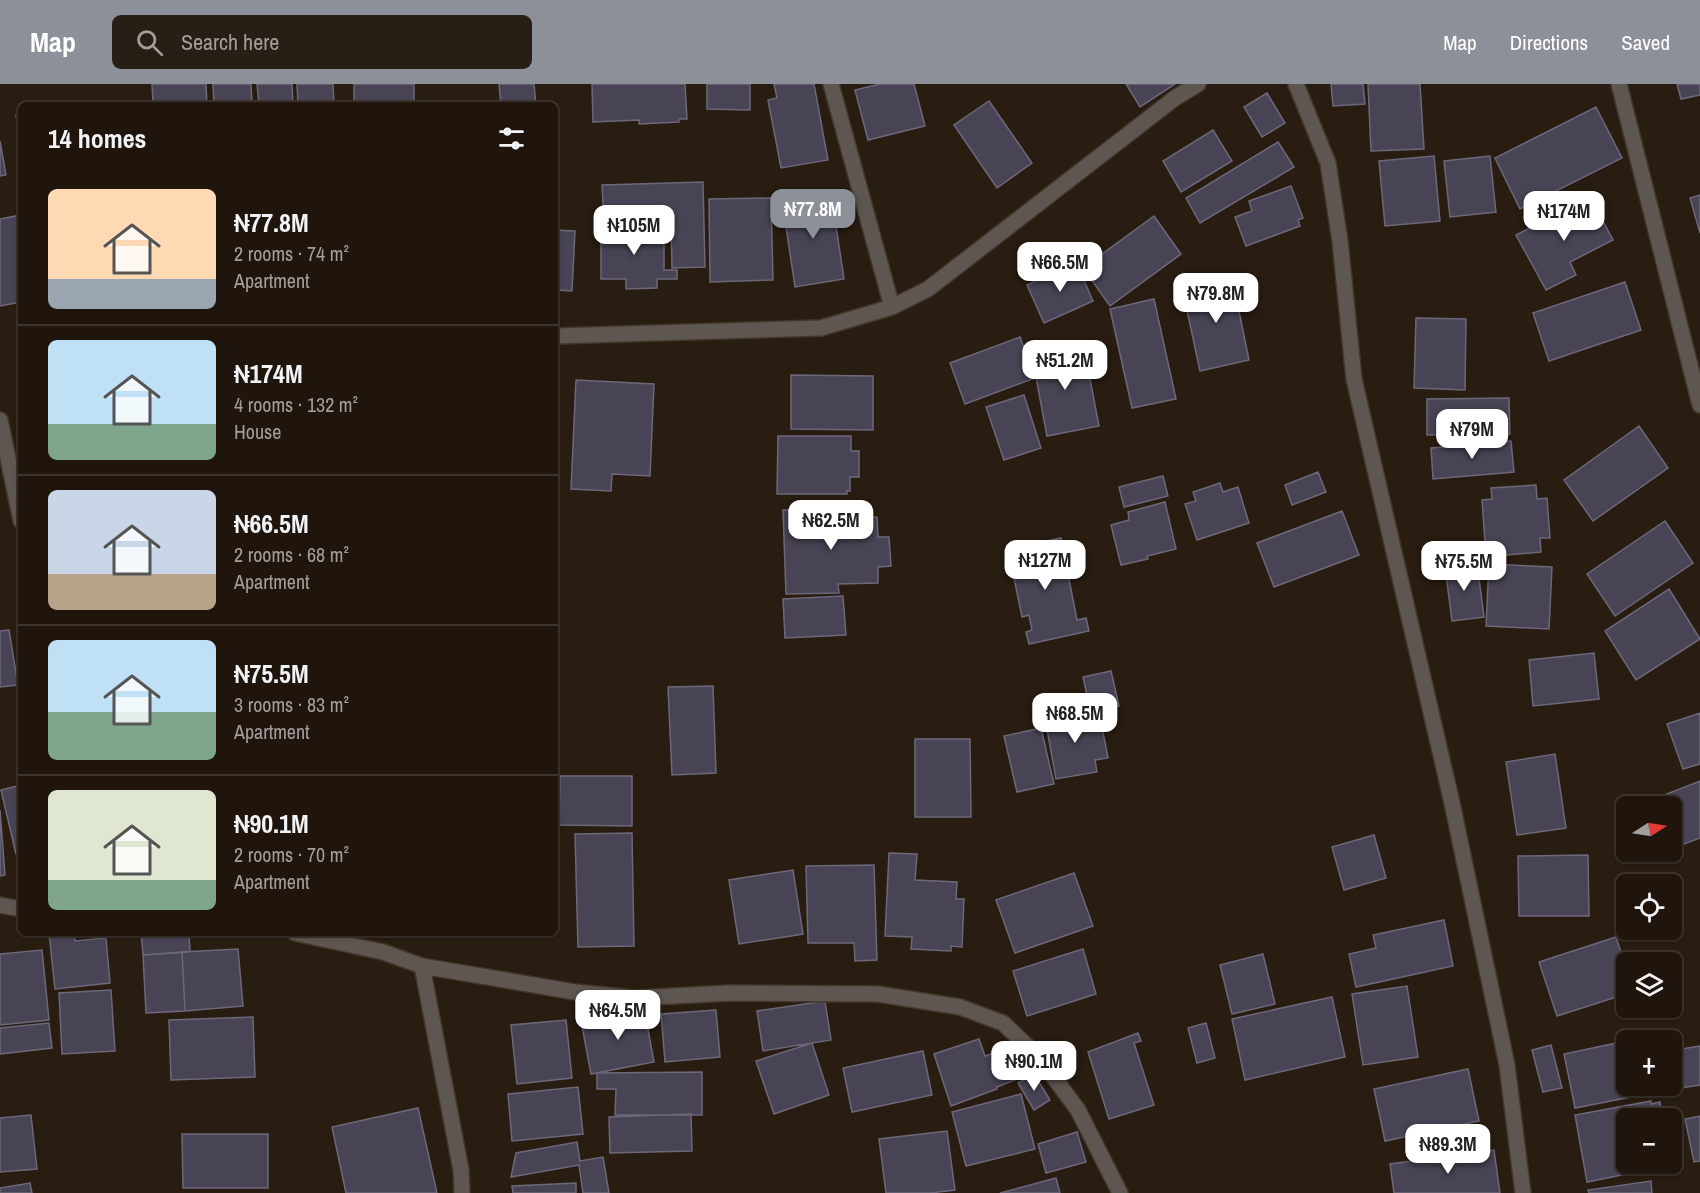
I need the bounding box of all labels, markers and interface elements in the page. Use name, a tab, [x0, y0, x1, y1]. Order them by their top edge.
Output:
search box	[112, 15, 532, 69]
text: Map	[30, 23, 76, 61]
icon: search	[133, 26, 166, 59]
text: Search here	[181, 27, 279, 57]
text: Map	[1443, 28, 1477, 57]
text: Directions	[1510, 28, 1588, 57]
text: Saved	[1621, 28, 1670, 57]
text: 14 homes	[48, 121, 146, 156]
icon: filters	[495, 122, 528, 155]
pin: ₦77.8M	[764, 189, 862, 240]
pin: ₦174M	[1522, 191, 1606, 242]
text: ₦77.8M	[784, 195, 842, 222]
text: ₦174M	[1538, 197, 1590, 224]
text: ₦77.8M	[234, 205, 309, 240]
pin: ₦105M	[592, 205, 676, 256]
text: ₦105M	[608, 211, 660, 238]
icon: home	[96, 213, 168, 285]
text: 2 rooms · 74 m²	[234, 240, 349, 267]
pin: ₦66.5M	[1011, 242, 1109, 293]
text: ₦66.5M	[1031, 248, 1089, 275]
text: Apartment	[234, 267, 310, 294]
pin: ₦79.8M	[1167, 273, 1265, 324]
text: ₦79.8M	[1187, 279, 1245, 306]
pin: ₦51.2M	[1016, 340, 1114, 391]
text: ₦51.2M	[1036, 346, 1094, 373]
text: ₦174M	[234, 356, 303, 391]
icon: home	[96, 364, 168, 436]
text: 4 rooms · 132 m²	[234, 391, 358, 418]
pin: ₦79M	[1436, 409, 1508, 460]
text: ₦79M	[1450, 415, 1494, 442]
text: House	[234, 418, 281, 445]
pin: ₦62.5M	[782, 500, 880, 551]
text: ₦66.5M	[234, 506, 309, 541]
text: ₦62.5M	[802, 506, 860, 533]
icon: home	[96, 514, 168, 586]
pin: ₦127M	[1003, 540, 1087, 591]
text: 2 rooms · 68 m²	[234, 541, 349, 568]
pin: ₦75.5M	[1415, 541, 1513, 592]
text: ₦127M	[1019, 546, 1071, 573]
text: ₦75.5M	[1435, 547, 1493, 574]
text: Apartment	[234, 568, 310, 595]
text: ₦75.5M	[234, 656, 309, 691]
icon: home	[96, 664, 168, 736]
text: 3 rooms · 83 m²	[234, 691, 349, 718]
pin: ₦68.5M	[1026, 693, 1124, 744]
text: ₦68.5M	[1046, 699, 1104, 726]
text: Apartment	[234, 718, 310, 745]
north arrow	[1616, 796, 1682, 862]
map controls	[1616, 796, 1682, 1174]
text: ₦90.1M	[234, 806, 309, 841]
icon: home	[96, 814, 168, 886]
text: 2 rooms · 70 m²	[234, 841, 349, 868]
text: Apartment	[234, 868, 310, 895]
button: locate	[1616, 874, 1682, 940]
button: layers	[1616, 952, 1682, 1018]
pin: ₦64.5M	[569, 990, 667, 1041]
text: ₦64.5M	[589, 996, 647, 1023]
button: +	[1616, 1030, 1682, 1096]
pin: ₦90.1M	[985, 1041, 1083, 1092]
text: ₦90.1M	[1005, 1047, 1063, 1074]
button: −	[1616, 1108, 1682, 1174]
pin: ₦89.3M	[1399, 1124, 1497, 1175]
text: ₦89.3M	[1419, 1130, 1477, 1157]

